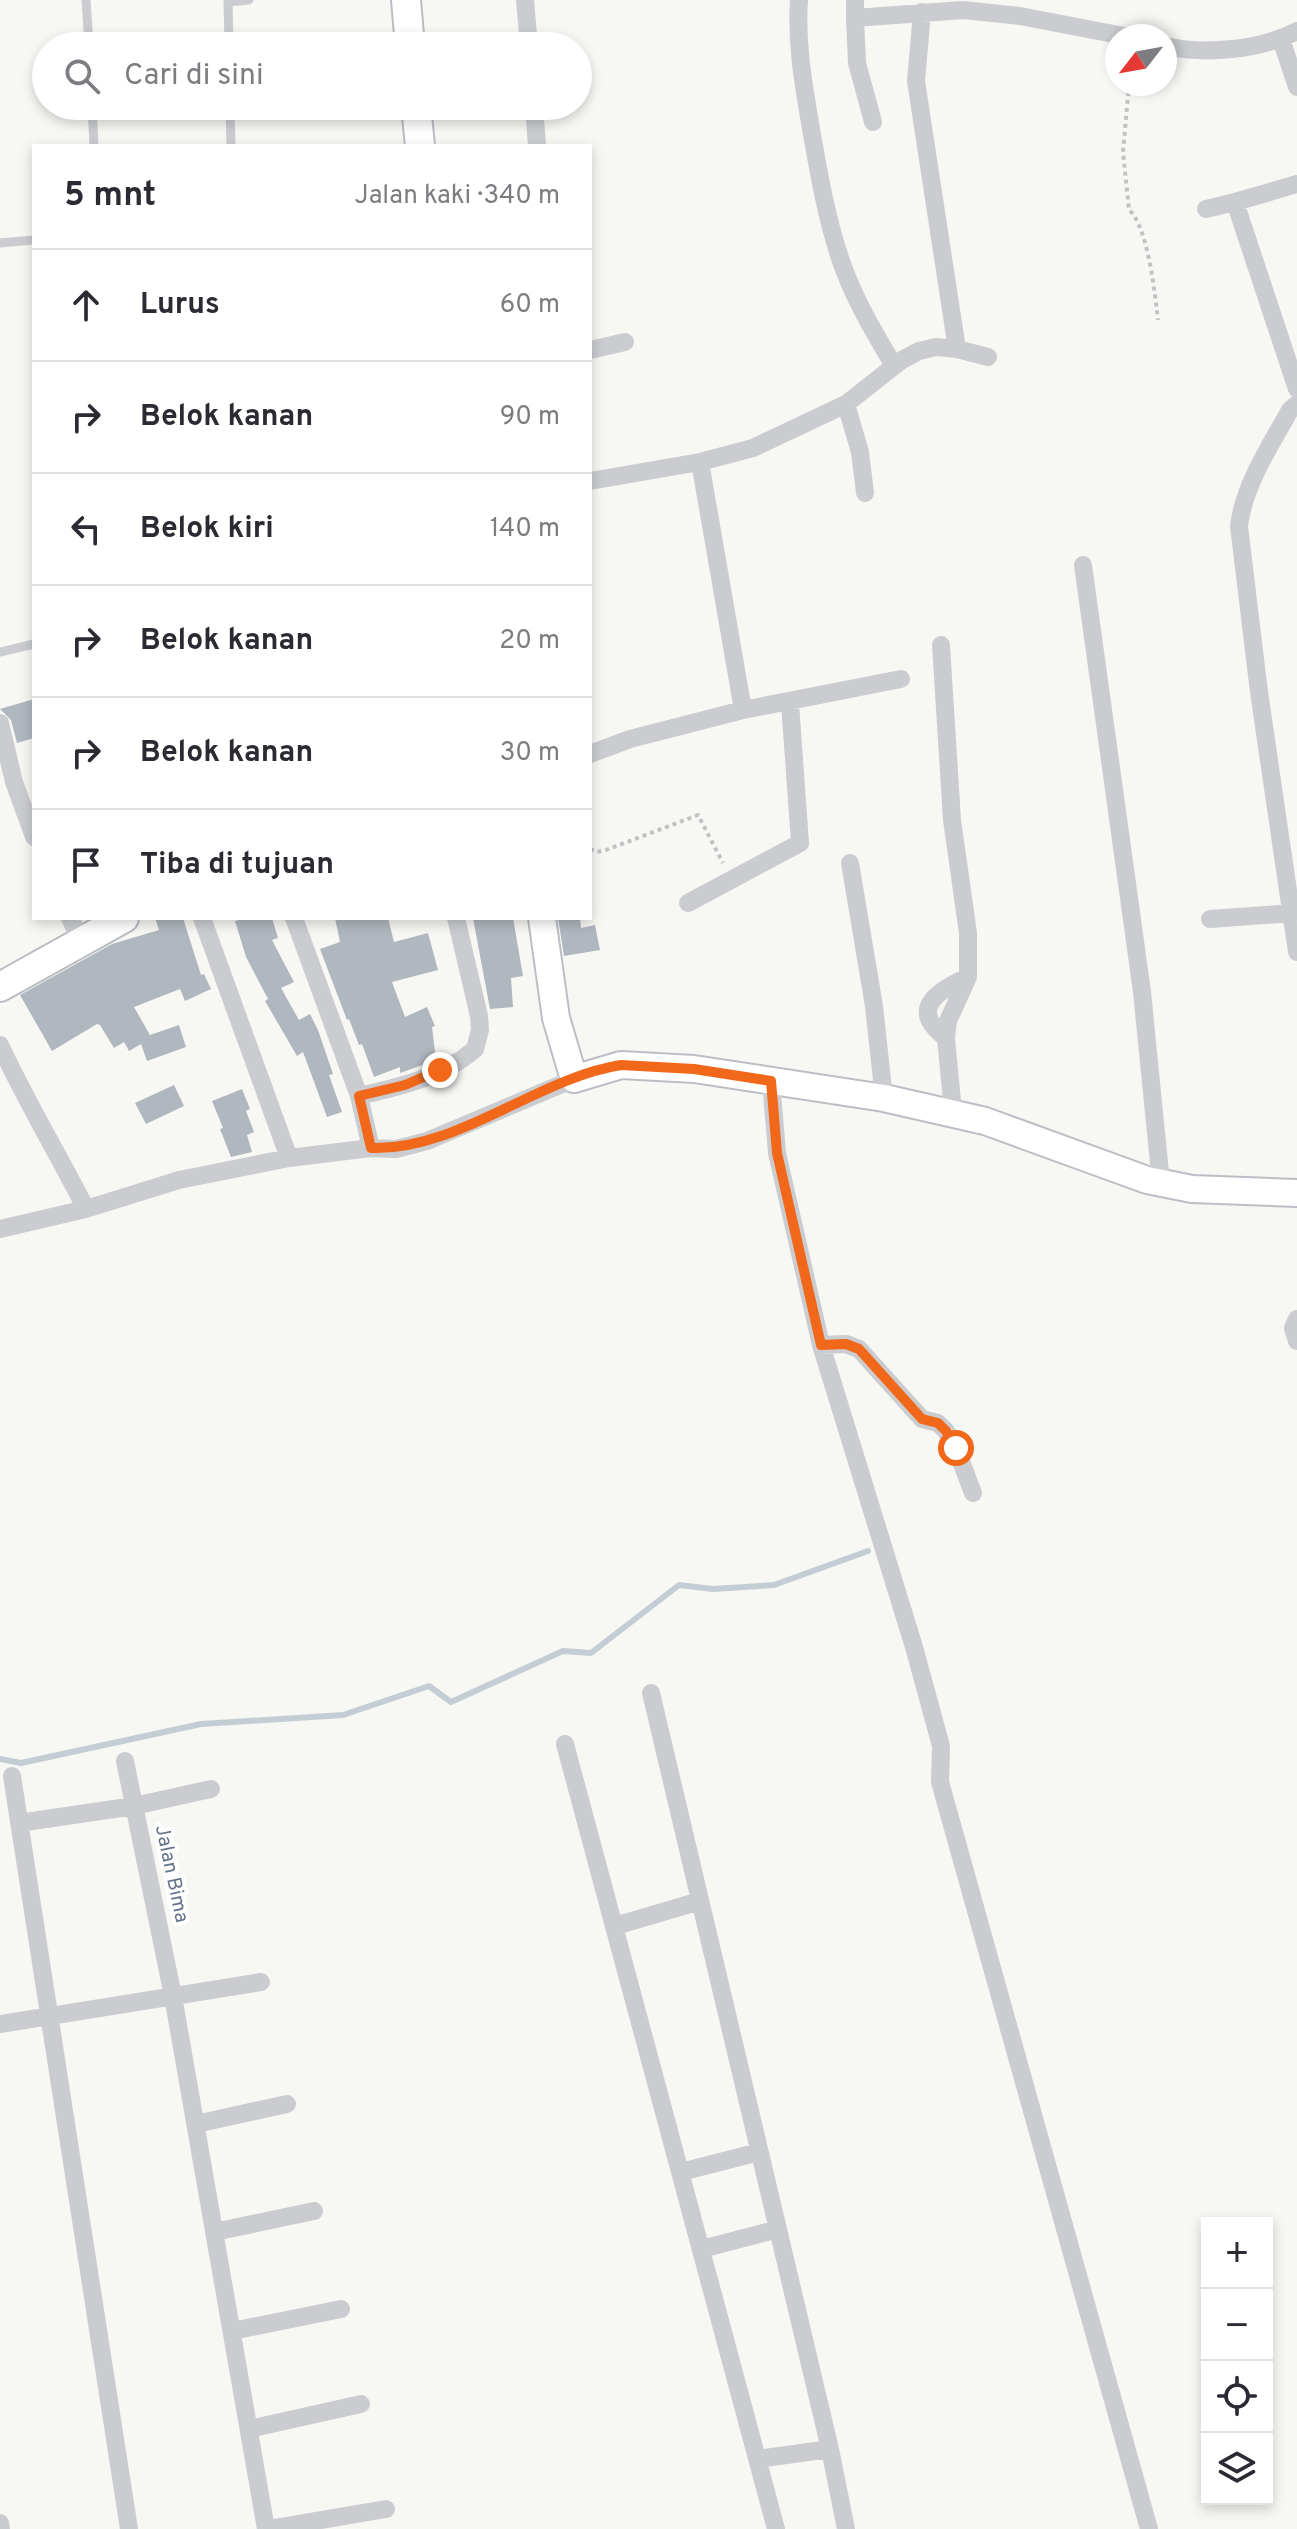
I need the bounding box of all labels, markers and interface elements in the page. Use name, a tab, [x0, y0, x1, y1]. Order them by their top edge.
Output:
north arrow	[1105, 24, 1177, 96]
search box	[32, 32, 592, 120]
icon: search	[60, 54, 104, 98]
text: Cari di sini	[124, 58, 264, 95]
text: 5 mnt	[64, 175, 156, 218]
text: Jalan kaki · 340 m	[354, 180, 560, 213]
icon: ahead	[64, 283, 108, 327]
text: Lurus	[140, 287, 220, 324]
text: 60 m	[500, 289, 560, 322]
icon: right	[64, 395, 108, 439]
text: Belok kanan	[140, 399, 313, 436]
text: 90 m	[500, 401, 560, 434]
icon: left	[64, 507, 108, 551]
text: Belok kiri	[140, 511, 274, 548]
text: 140 m	[490, 513, 560, 546]
icon: right	[64, 619, 108, 663]
text: Belok kanan	[140, 623, 313, 660]
text: 20 m	[499, 625, 560, 658]
icon: right	[64, 731, 108, 775]
text: Belok kanan	[140, 735, 313, 772]
text: 30 m	[500, 737, 560, 770]
icon: arrive	[64, 843, 108, 887]
text: Tiba di tujuan	[140, 847, 334, 884]
route end	[422, 1052, 458, 1088]
route start	[938, 1430, 974, 1466]
street label: Jalan Bima	[148, 1823, 194, 1925]
map controls	[1201, 2217, 1273, 2505]
button: +	[1201, 2217, 1273, 2289]
button: −	[1201, 2289, 1273, 2361]
button: locate	[1201, 2361, 1273, 2433]
button: layers	[1201, 2433, 1273, 2505]

